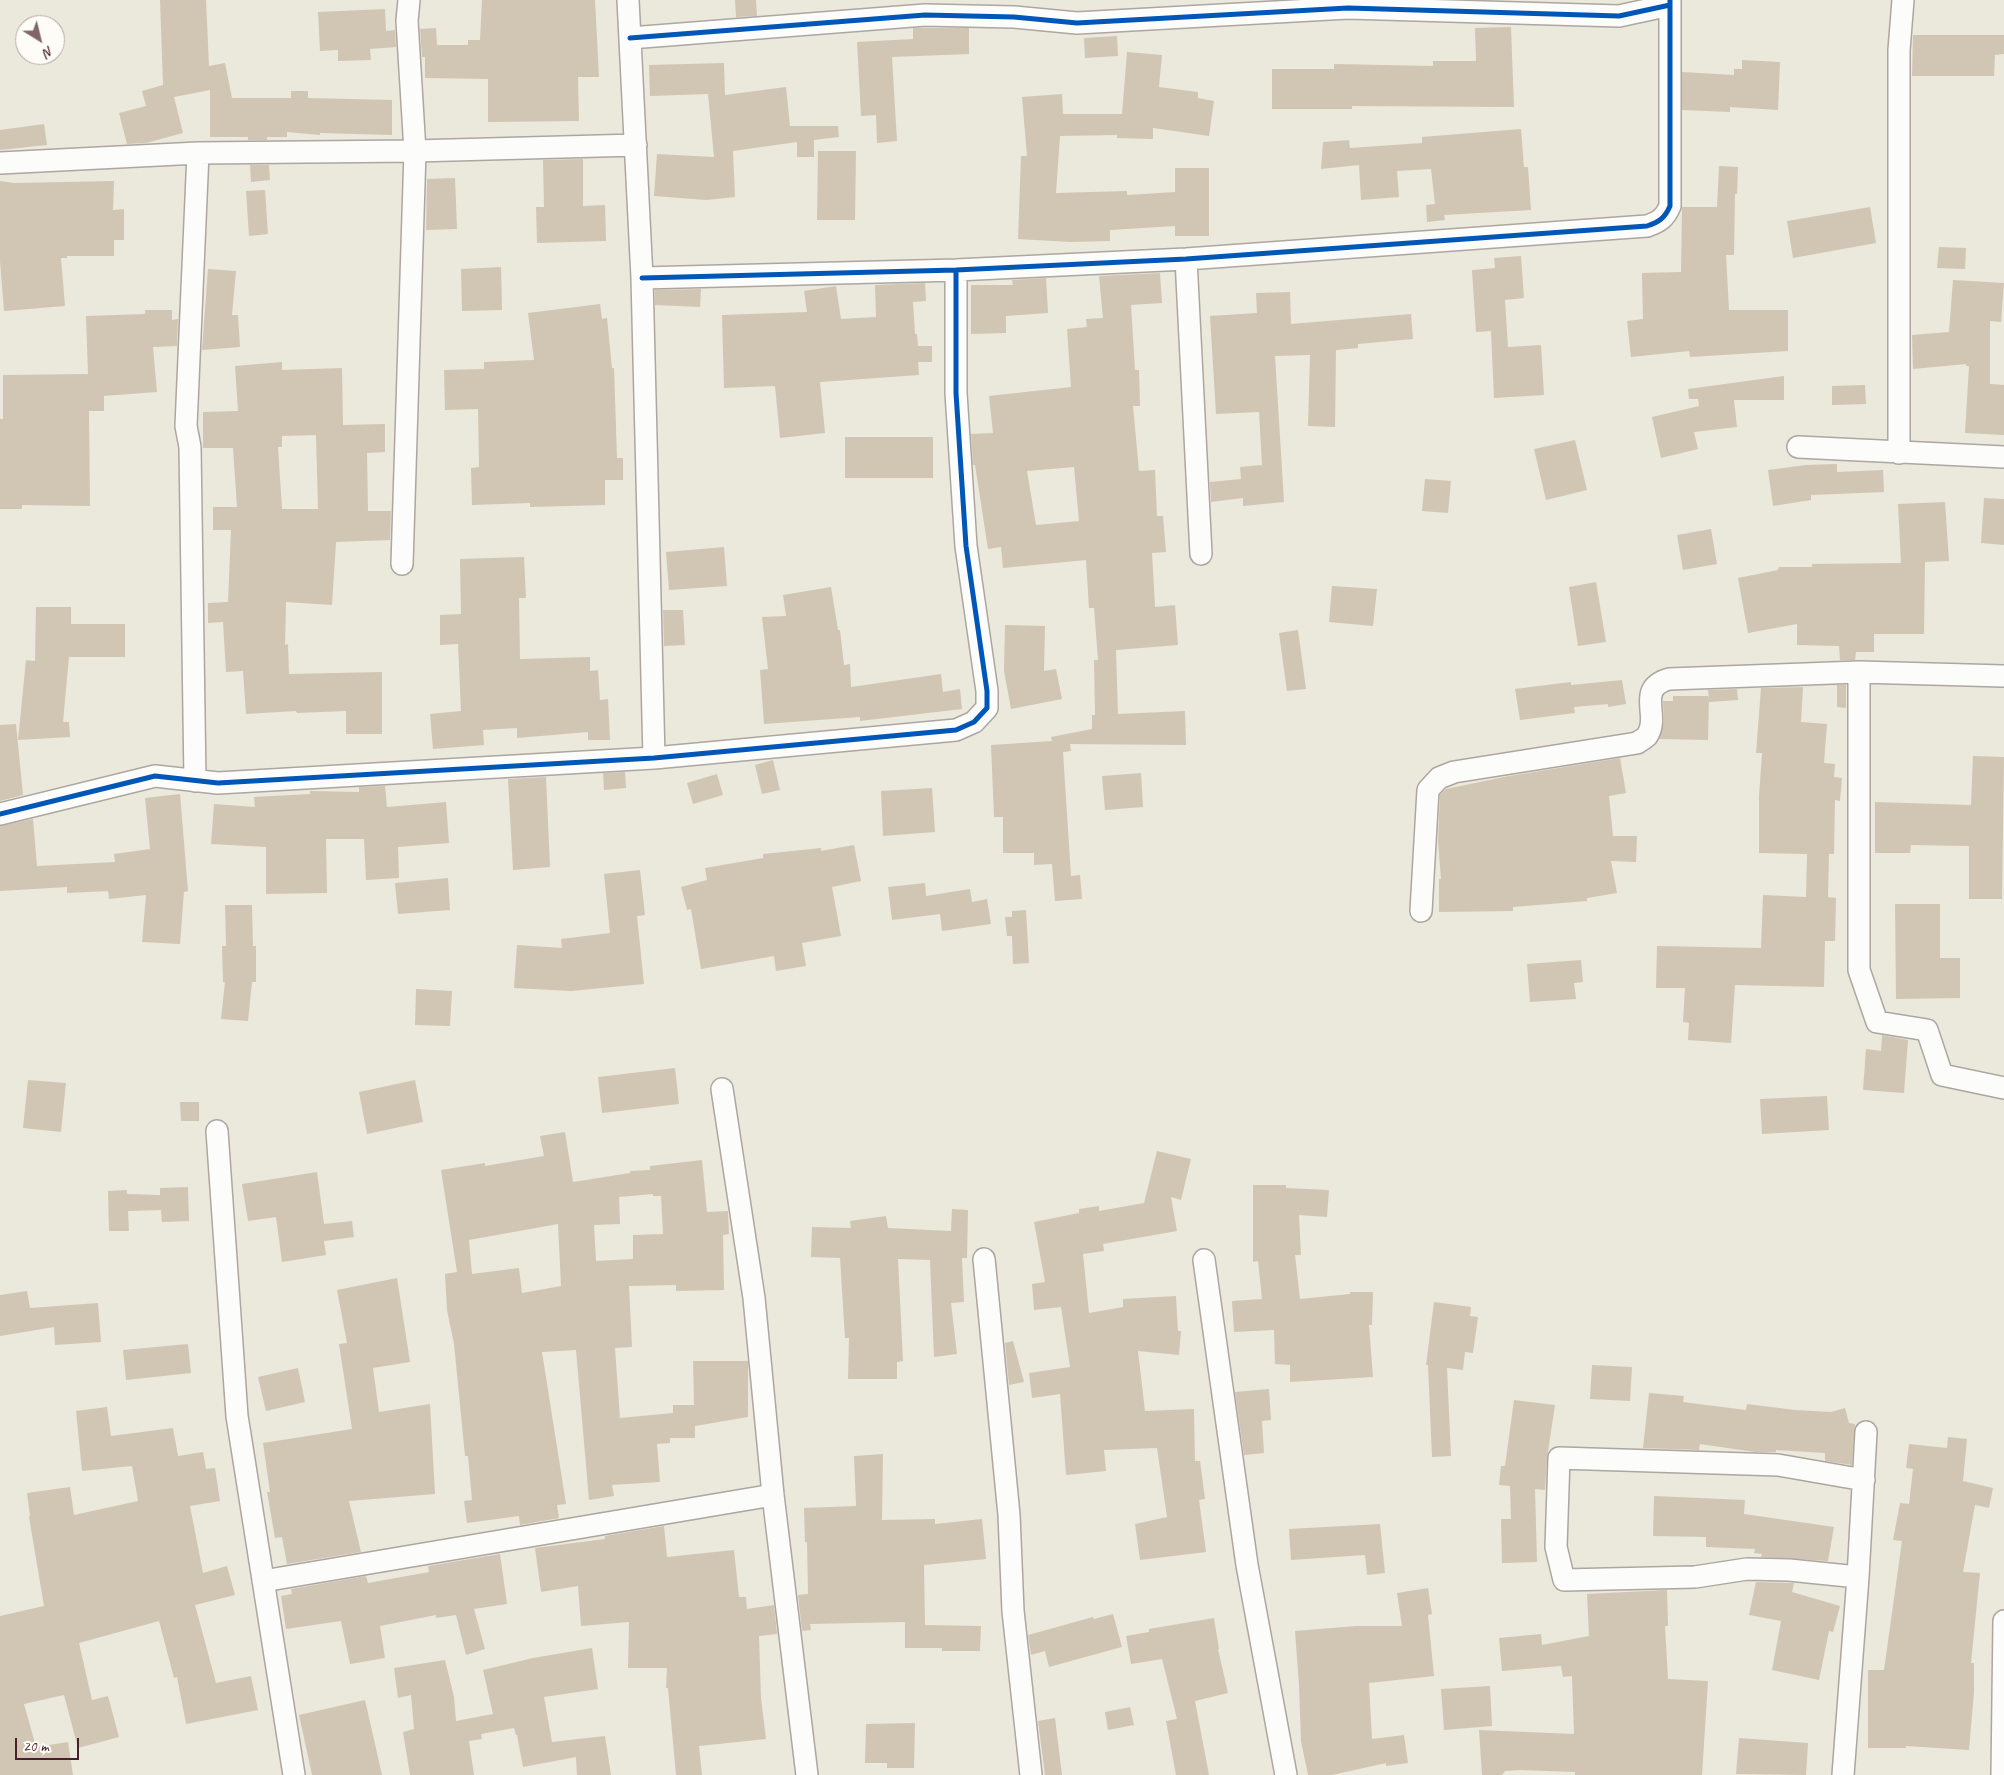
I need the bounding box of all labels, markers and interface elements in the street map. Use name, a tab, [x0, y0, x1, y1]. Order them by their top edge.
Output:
north arrow	[15, 15, 65, 65]
text: N	[40, 42, 57, 61]
scale bar	[18, 1728, 81, 1760]
text: 20 m	[23, 1737, 49, 1756]

